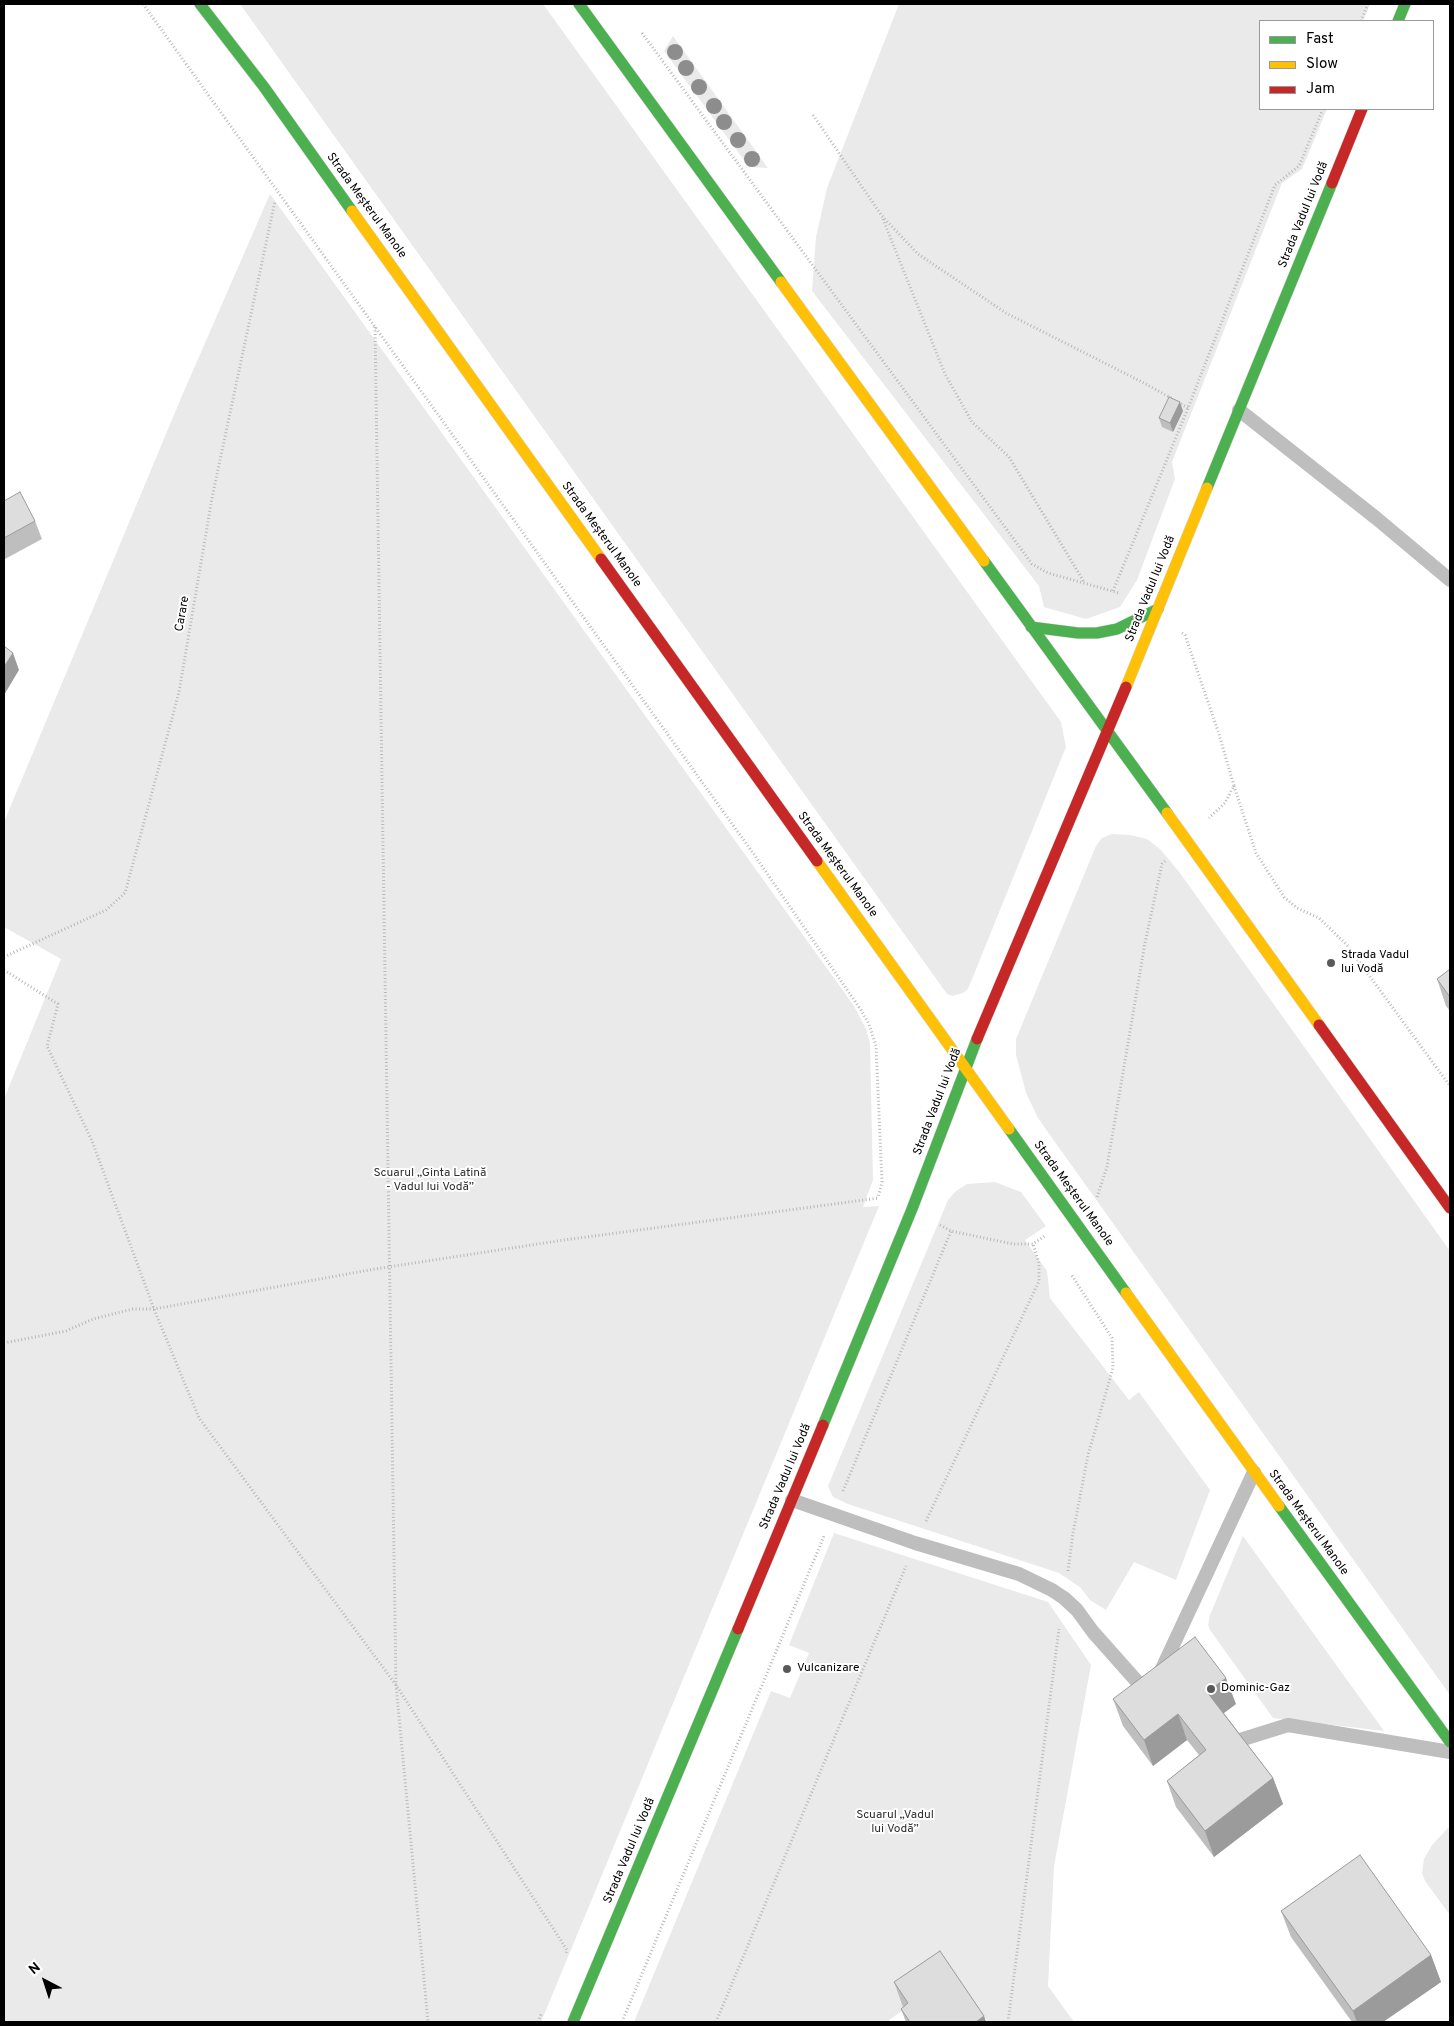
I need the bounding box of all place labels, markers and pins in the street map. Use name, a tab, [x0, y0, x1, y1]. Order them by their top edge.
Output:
place label: Strada Vadul lui Vodă	[1341, 949, 1409, 977]
marker: Strada Vadul lui Vodă	[1325, 957, 1337, 969]
place label: Vulcanizare	[797, 1662, 859, 1676]
marker: Vulcanizare	[781, 1663, 793, 1675]
place label: Dominic-Gaz	[1221, 1682, 1290, 1696]
marker: Dominic-Gaz	[1205, 1683, 1217, 1695]

